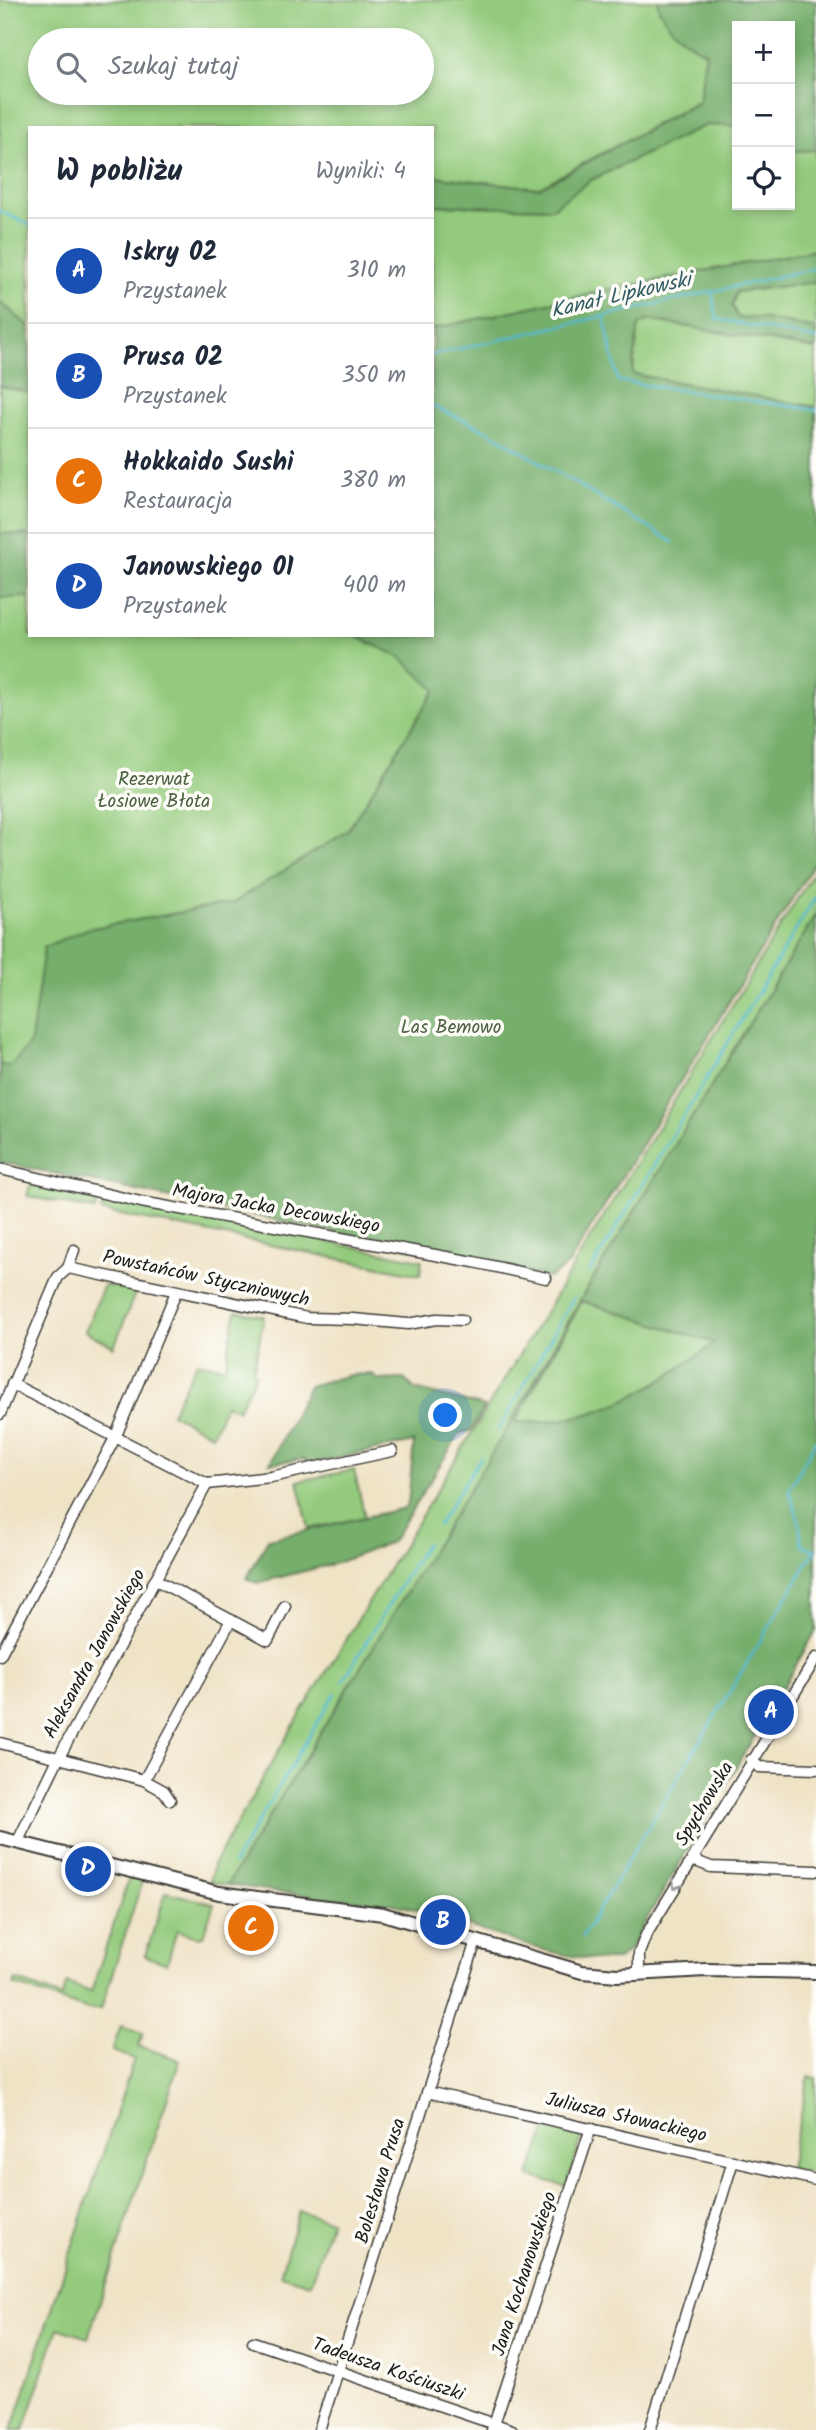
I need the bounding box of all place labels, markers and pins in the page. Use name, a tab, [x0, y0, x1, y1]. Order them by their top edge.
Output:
pin: A	[748, 1686, 794, 1738]
pin: D	[65, 1843, 111, 1895]
pin: B	[420, 1896, 466, 1948]
pin: C	[228, 1902, 274, 1954]

